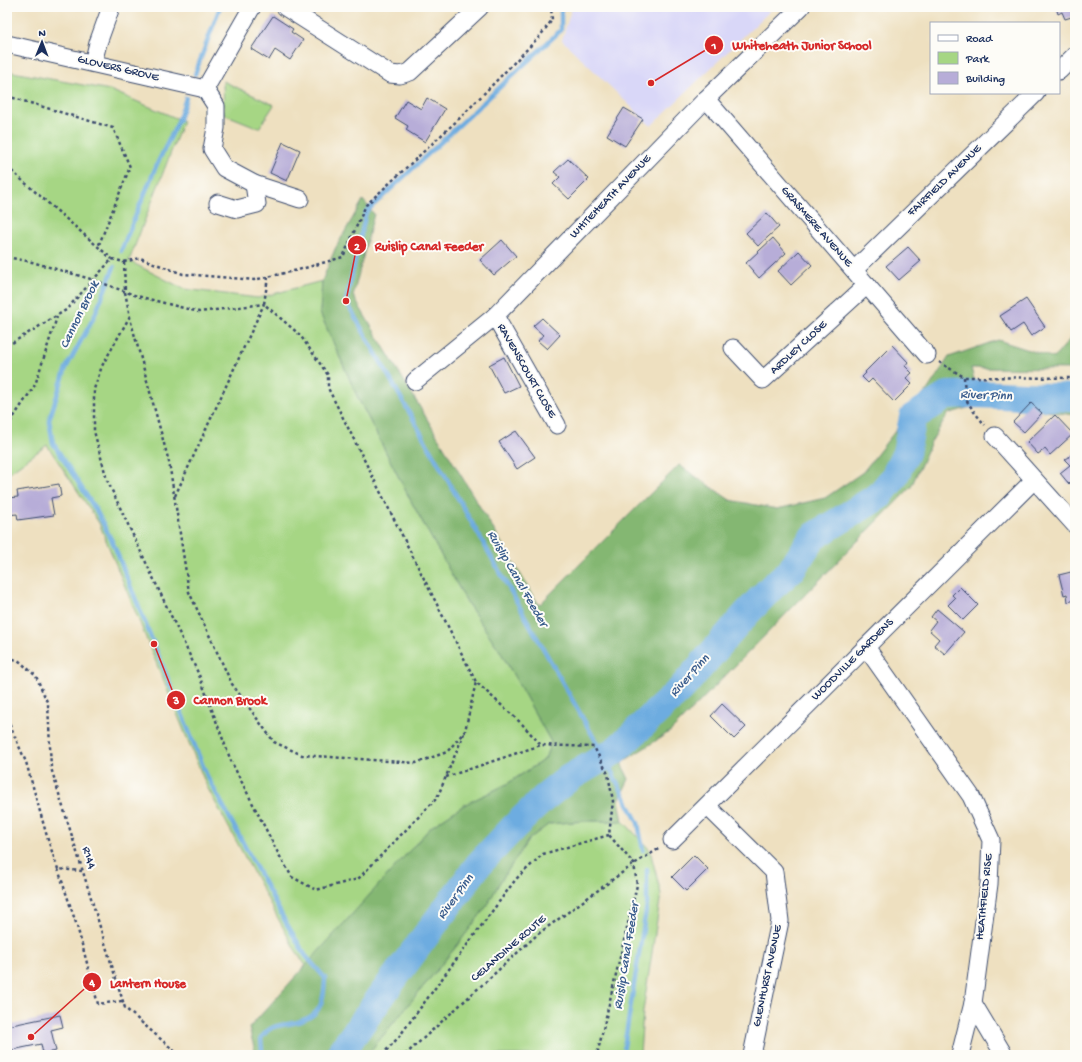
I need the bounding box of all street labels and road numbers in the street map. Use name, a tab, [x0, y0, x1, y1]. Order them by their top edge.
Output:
street label: GLOVERS GROVE	[76, 53, 161, 85]
street label: FAIRFIELD AVENUE	[904, 142, 985, 221]
street label: WHITEHEATH AVENUE	[567, 152, 655, 242]
street label: GRASMERE AVENUE	[777, 184, 855, 271]
street label: ARDLEY CLOSE	[768, 318, 831, 378]
street label: RAVENSCOURT CLOSE	[493, 321, 559, 421]
street label: WOODVILLE GARDENS	[809, 616, 897, 704]
street label: R144	[78, 845, 98, 871]
street label: HEATHFIELD RISE	[974, 853, 997, 941]
street label: CELANDINE ROUTE	[469, 912, 550, 985]
street label: GLENHURST AVENUE	[750, 923, 786, 1028]

